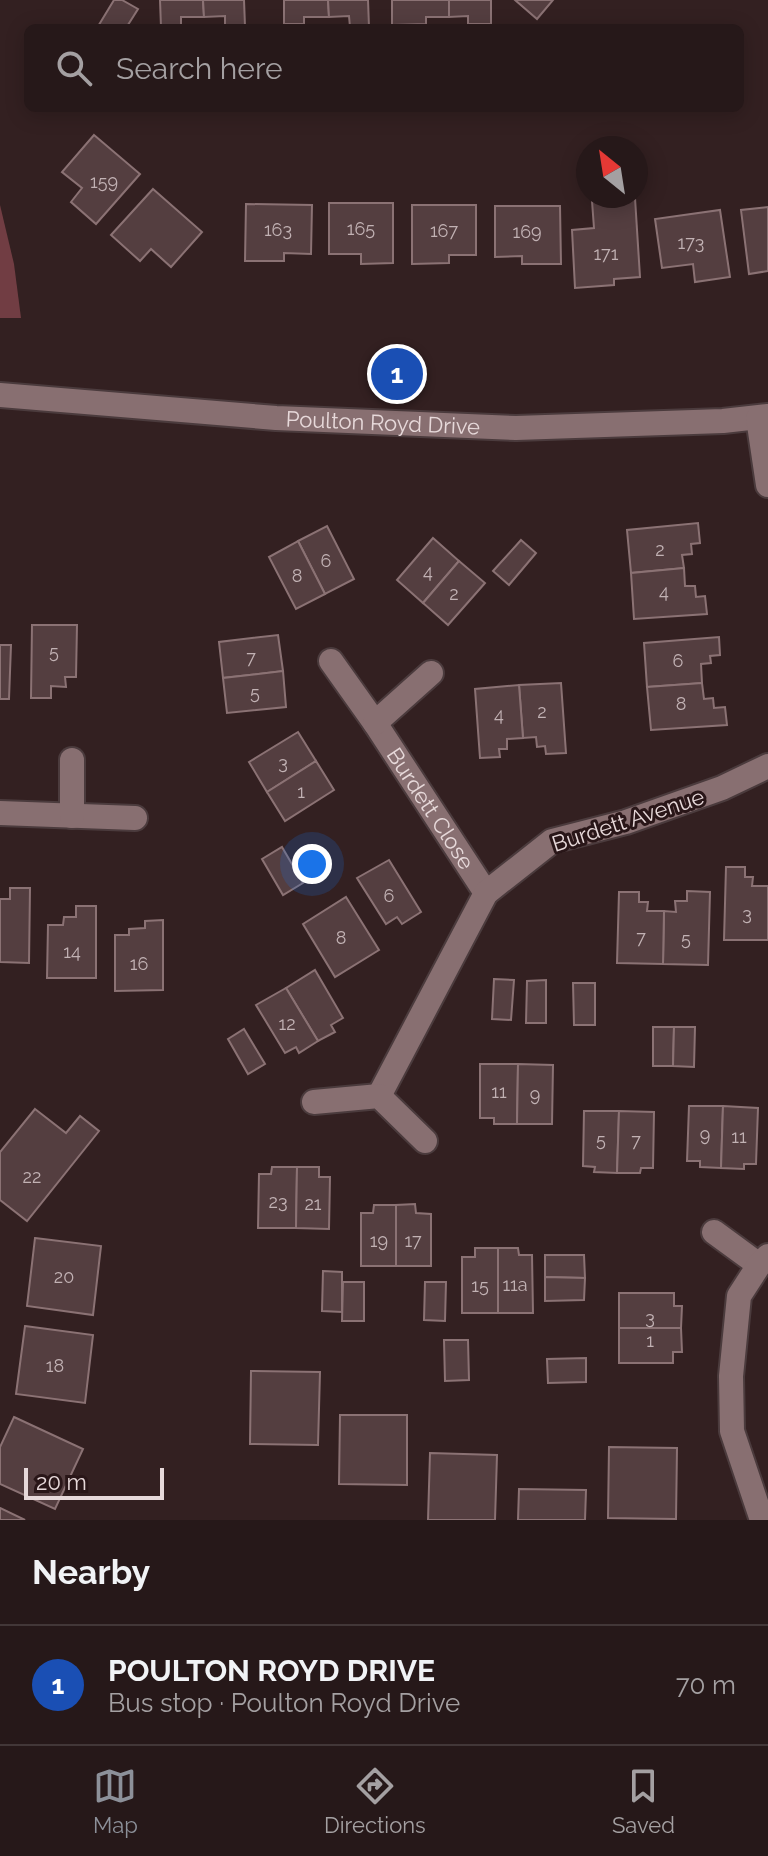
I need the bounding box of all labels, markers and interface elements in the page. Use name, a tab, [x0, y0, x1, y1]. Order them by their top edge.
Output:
search box	[24, 24, 744, 112]
icon: search	[52, 46, 96, 90]
text: Search here	[116, 51, 283, 86]
north arrow	[576, 136, 648, 208]
house number: 159	[90, 171, 118, 192]
house number: 165	[347, 218, 375, 239]
house number: 163	[264, 219, 292, 240]
house number: 167	[430, 220, 458, 241]
house number: 169	[512, 221, 542, 242]
house number: 173	[678, 232, 704, 253]
house number: 171	[594, 243, 619, 264]
pin: 1	[371, 344, 423, 404]
street label: Poulton Royd Drive	[285, 405, 481, 439]
house number: 2	[655, 539, 665, 560]
house number: 6	[321, 550, 332, 571]
house number: 4	[423, 561, 433, 582]
house number: 8	[292, 565, 302, 586]
house number: 4	[659, 581, 669, 602]
house number: 2	[449, 583, 459, 604]
house number: 5	[49, 641, 59, 662]
house number: 7	[246, 647, 256, 668]
house number: 6	[673, 650, 684, 671]
house number: 5	[250, 682, 260, 703]
house number: 8	[676, 693, 686, 714]
house number: 2	[537, 701, 547, 722]
house number: 4	[494, 704, 504, 725]
street label: Burdett Close	[382, 743, 480, 874]
house number: 3	[278, 752, 288, 773]
house number: 1	[297, 781, 305, 802]
street label: Burdett Avenue	[549, 783, 707, 857]
your location	[292, 844, 332, 884]
house number: 6	[384, 885, 395, 906]
house number: 3	[742, 903, 752, 924]
house number: 8	[336, 927, 346, 948]
house number: 7	[636, 927, 646, 948]
house number: 5	[681, 928, 691, 949]
house number: 14	[63, 941, 81, 962]
house number: 16	[130, 953, 148, 974]
house number: 12	[278, 1013, 296, 1034]
house number: 11	[491, 1081, 507, 1102]
house number: 9	[530, 1084, 540, 1105]
house number: 9	[700, 1124, 710, 1145]
house number: 11	[731, 1126, 747, 1147]
house number: 5	[596, 1129, 606, 1150]
house number: 7	[631, 1130, 641, 1151]
house number: 22	[23, 1166, 41, 1187]
house number: 23	[269, 1191, 288, 1212]
house number: 21	[304, 1193, 322, 1214]
house number: 19	[370, 1230, 388, 1251]
house number: 17	[404, 1230, 422, 1251]
house number: 20	[54, 1266, 74, 1287]
house number: 11a	[502, 1274, 528, 1295]
house number: 15	[471, 1275, 489, 1296]
house number: 3	[645, 1307, 655, 1328]
house number: 1	[646, 1330, 654, 1351]
house number: 18	[46, 1355, 64, 1376]
scale bar	[24, 1464, 164, 1500]
text: 20 m	[36, 1469, 87, 1495]
text: Nearby	[32, 1552, 150, 1592]
text: POULTON ROYD DRIVE	[108, 1653, 435, 1688]
text: 1	[52, 1670, 64, 1700]
text: 70 m	[676, 1670, 736, 1700]
text: Bus stop · Poulton Royd Drive	[108, 1688, 460, 1718]
tab: Map	[93, 1764, 138, 1838]
tab: Directions	[324, 1764, 426, 1838]
tab: Saved	[612, 1764, 675, 1838]

